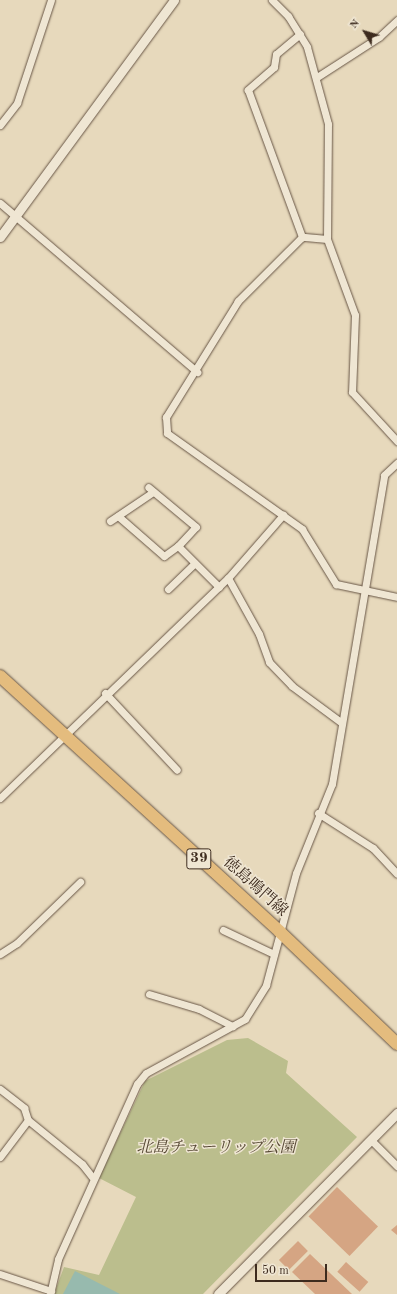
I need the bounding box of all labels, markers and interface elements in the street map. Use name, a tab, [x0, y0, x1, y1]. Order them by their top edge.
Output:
north arrow	[345, 12, 385, 52]
text: N	[348, 18, 362, 31]
road number: 39	[186, 846, 212, 872]
street label: 徳島鳴門線	[219, 853, 291, 921]
park label: 北島チューリップ公園	[136, 1138, 296, 1158]
scale bar	[257, 1256, 329, 1282]
text: 50 m	[262, 1265, 289, 1277]

